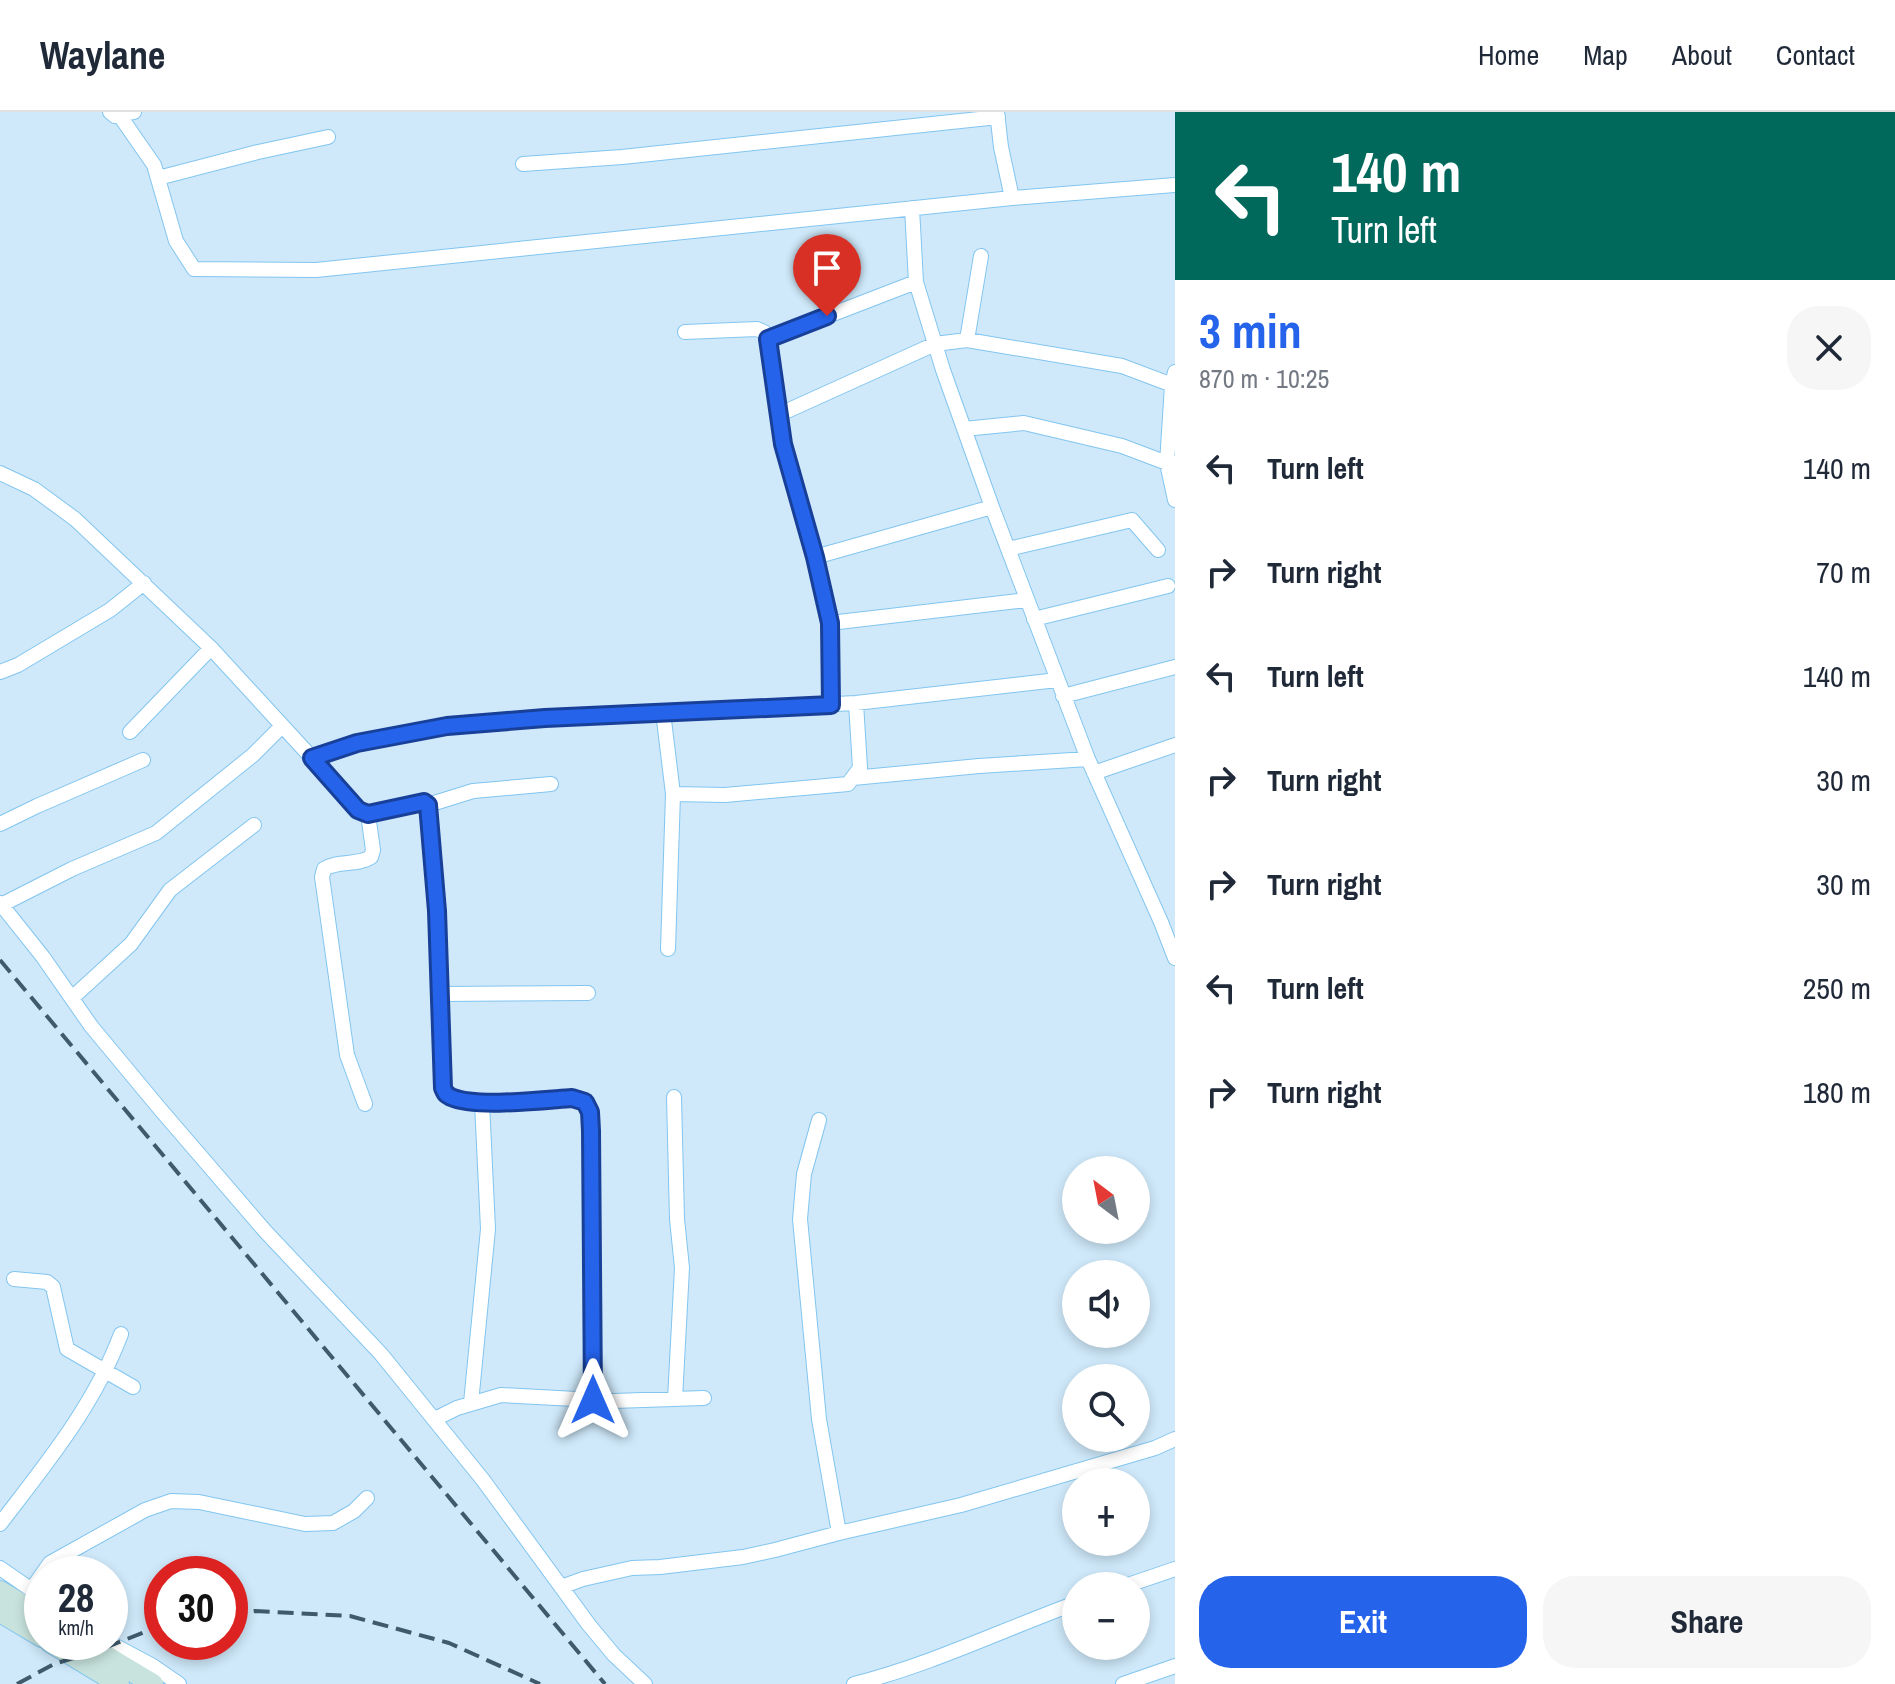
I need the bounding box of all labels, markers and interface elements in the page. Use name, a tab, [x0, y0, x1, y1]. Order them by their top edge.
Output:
text: Waylane	[40, 30, 165, 81]
text: Home	[1478, 36, 1539, 74]
text: Map	[1583, 36, 1628, 74]
text: About	[1672, 36, 1732, 74]
text: Contact	[1776, 36, 1855, 74]
text: 140 m	[1331, 134, 1461, 209]
icon: left	[1199, 144, 1303, 248]
text: Turn left	[1331, 206, 1437, 254]
pin	[793, 234, 861, 316]
icon: arrive	[805, 246, 849, 290]
text: 3 min	[1199, 298, 1302, 363]
button: close	[1787, 306, 1871, 390]
text: 870 m · 10:25	[1199, 361, 1329, 396]
icon: left	[1199, 446, 1243, 490]
text: Turn left	[1267, 448, 1364, 488]
text: 140 m	[1803, 448, 1871, 488]
icon: right	[1199, 550, 1243, 594]
text: Turn right	[1267, 552, 1381, 592]
text: 70 m	[1816, 552, 1871, 592]
icon: left	[1199, 654, 1243, 698]
text: Turn left	[1267, 656, 1364, 696]
text: 140 m	[1803, 656, 1871, 696]
icon: right	[1199, 758, 1243, 802]
text: Turn right	[1267, 760, 1381, 800]
text: 30 m	[1816, 760, 1871, 800]
icon: right	[1199, 862, 1243, 906]
text: Turn right	[1267, 864, 1381, 904]
text: 30 m	[1816, 864, 1871, 904]
icon: left	[1199, 966, 1243, 1010]
text: Turn left	[1267, 968, 1364, 1008]
text: 250 m	[1803, 968, 1871, 1008]
icon: right	[1199, 1070, 1243, 1114]
text: Turn right	[1267, 1072, 1381, 1112]
text: 180 m	[1803, 1072, 1871, 1112]
north arrow	[1062, 1156, 1150, 1244]
map controls	[1062, 1156, 1150, 1660]
button: sound	[1062, 1260, 1150, 1348]
position arrow	[551, 1358, 635, 1442]
button: search	[1062, 1364, 1150, 1452]
button: +	[1062, 1468, 1150, 1556]
speed limit sign: 30	[144, 1556, 248, 1660]
text: 28	[58, 1571, 94, 1624]
button: −	[1062, 1572, 1150, 1660]
button: Exit	[1199, 1576, 1527, 1668]
button: Share	[1543, 1576, 1871, 1668]
text: km/h	[58, 1614, 94, 1641]

